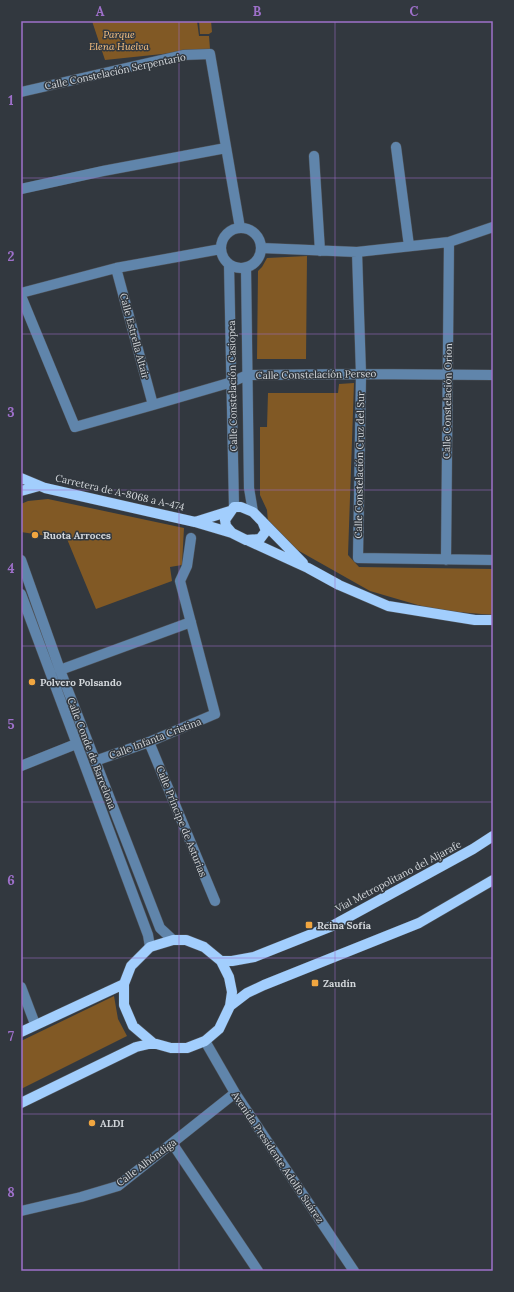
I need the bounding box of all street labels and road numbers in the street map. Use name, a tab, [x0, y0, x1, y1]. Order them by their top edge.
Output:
street label: Calle Constelación Serpentario	[43, 50, 187, 93]
street label: Calle Estrella Altair	[117, 292, 152, 381]
street label: Calle Constelación Casiopea	[225, 320, 240, 452]
street label: Calle Constelación Orion	[440, 343, 455, 459]
street label: Calle Constelación Perseo	[256, 367, 377, 382]
street label: Calle Constelación Cruz del Sur	[352, 391, 367, 538]
street label: Carretera de A-8068 a A-474	[54, 471, 186, 514]
street label: Calle Conde de Barcelona	[64, 695, 119, 811]
street label: Calle Infanta Cristina	[107, 715, 203, 762]
street label: Calle Príncipe de Asturias	[153, 764, 210, 879]
street label: Vial Metropolitano del Aljarafe	[332, 837, 464, 916]
street label: Avenida Presidente Adolfo Suárez	[228, 1088, 327, 1225]
street label: Calle Alhóndiga	[114, 1136, 179, 1189]

